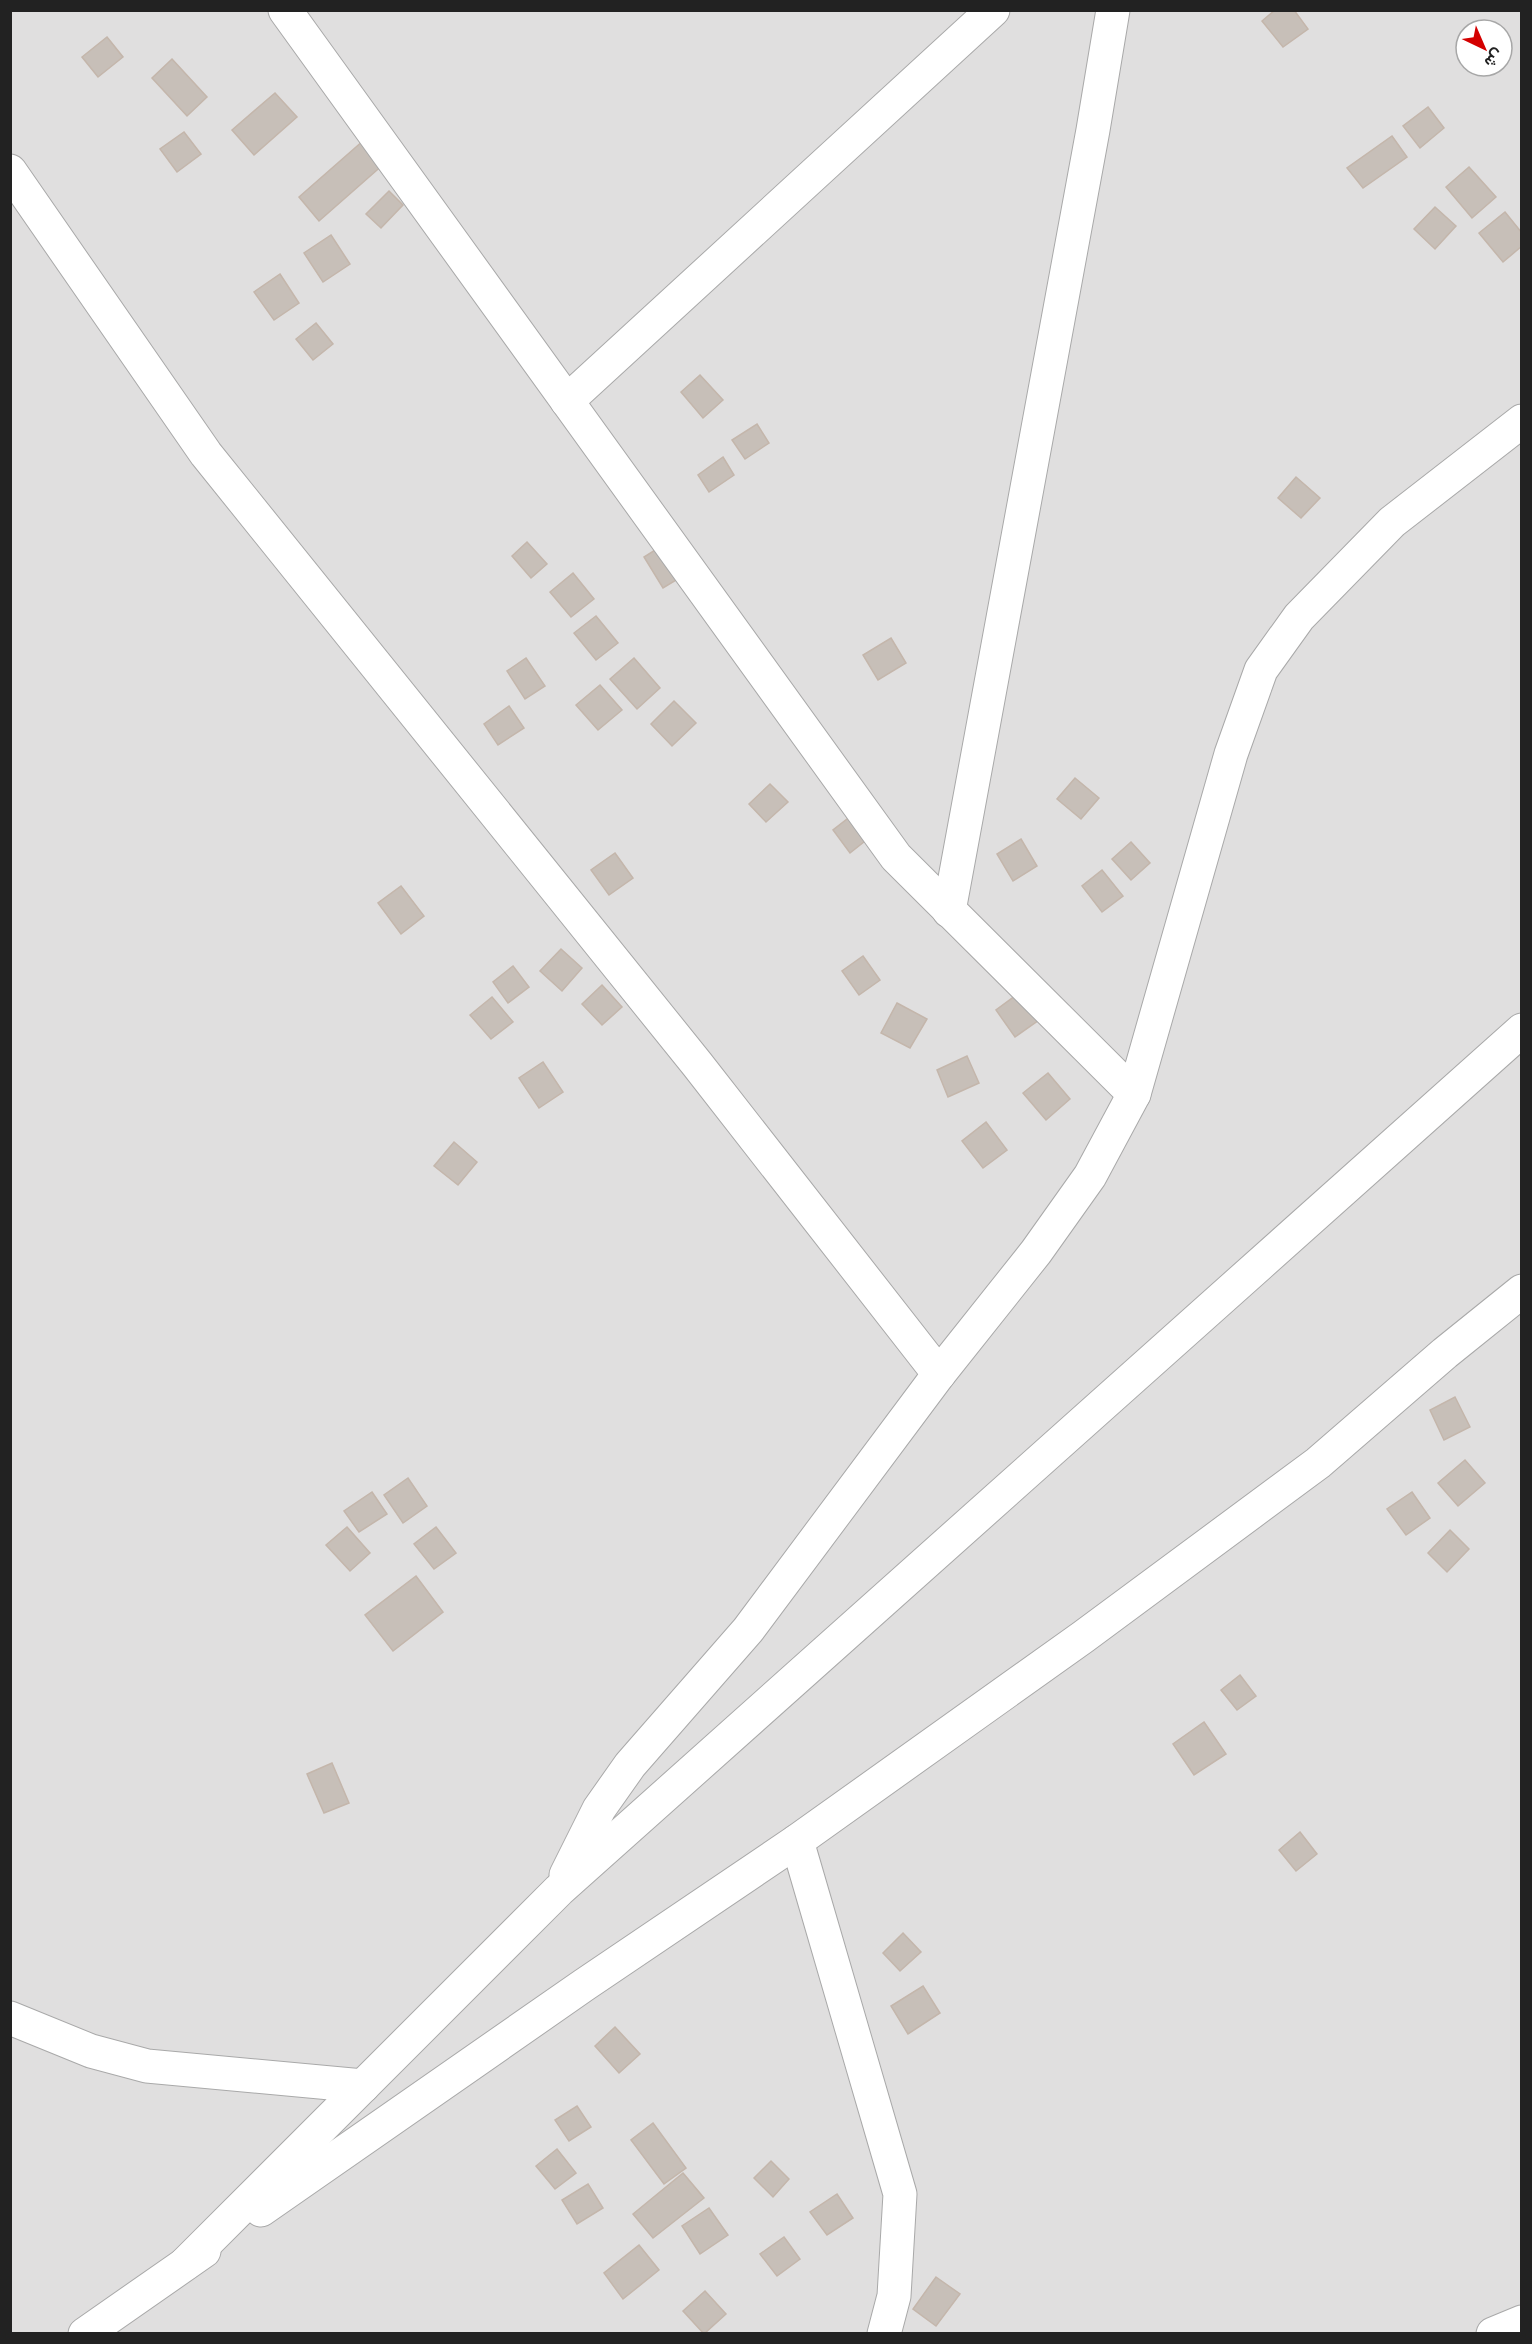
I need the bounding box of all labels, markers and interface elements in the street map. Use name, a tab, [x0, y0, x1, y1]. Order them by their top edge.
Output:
north arrow	[1454, 18, 1514, 78]
text: ش	[1481, 45, 1508, 73]

